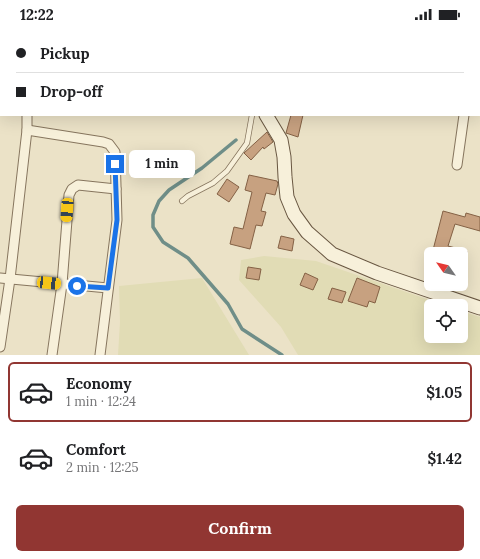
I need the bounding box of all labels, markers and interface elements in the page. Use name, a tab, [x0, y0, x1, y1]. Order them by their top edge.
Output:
text: 12:22	[20, 5, 54, 24]
text: Pickup	[40, 44, 89, 63]
text: Drop-off	[40, 82, 102, 101]
callout: 1 min	[129, 150, 195, 178]
route end	[106, 155, 124, 173]
text: 1 min	[145, 155, 179, 172]
car	[60, 198, 74, 222]
north arrow	[424, 247, 468, 291]
map controls	[424, 247, 468, 343]
car	[36, 276, 62, 290]
route start	[68, 277, 86, 295]
button: locate	[424, 299, 468, 343]
icon: car	[18, 374, 54, 410]
text: Economy	[66, 374, 131, 393]
text: $1.05	[426, 383, 462, 402]
text: 1 min · 12:24	[66, 393, 136, 410]
icon: car	[18, 440, 54, 476]
text: Comfort	[66, 440, 126, 459]
text: $1.42	[427, 449, 462, 468]
text: 2 min · 12:25	[66, 459, 139, 476]
button: Confirm	[16, 505, 464, 551]

